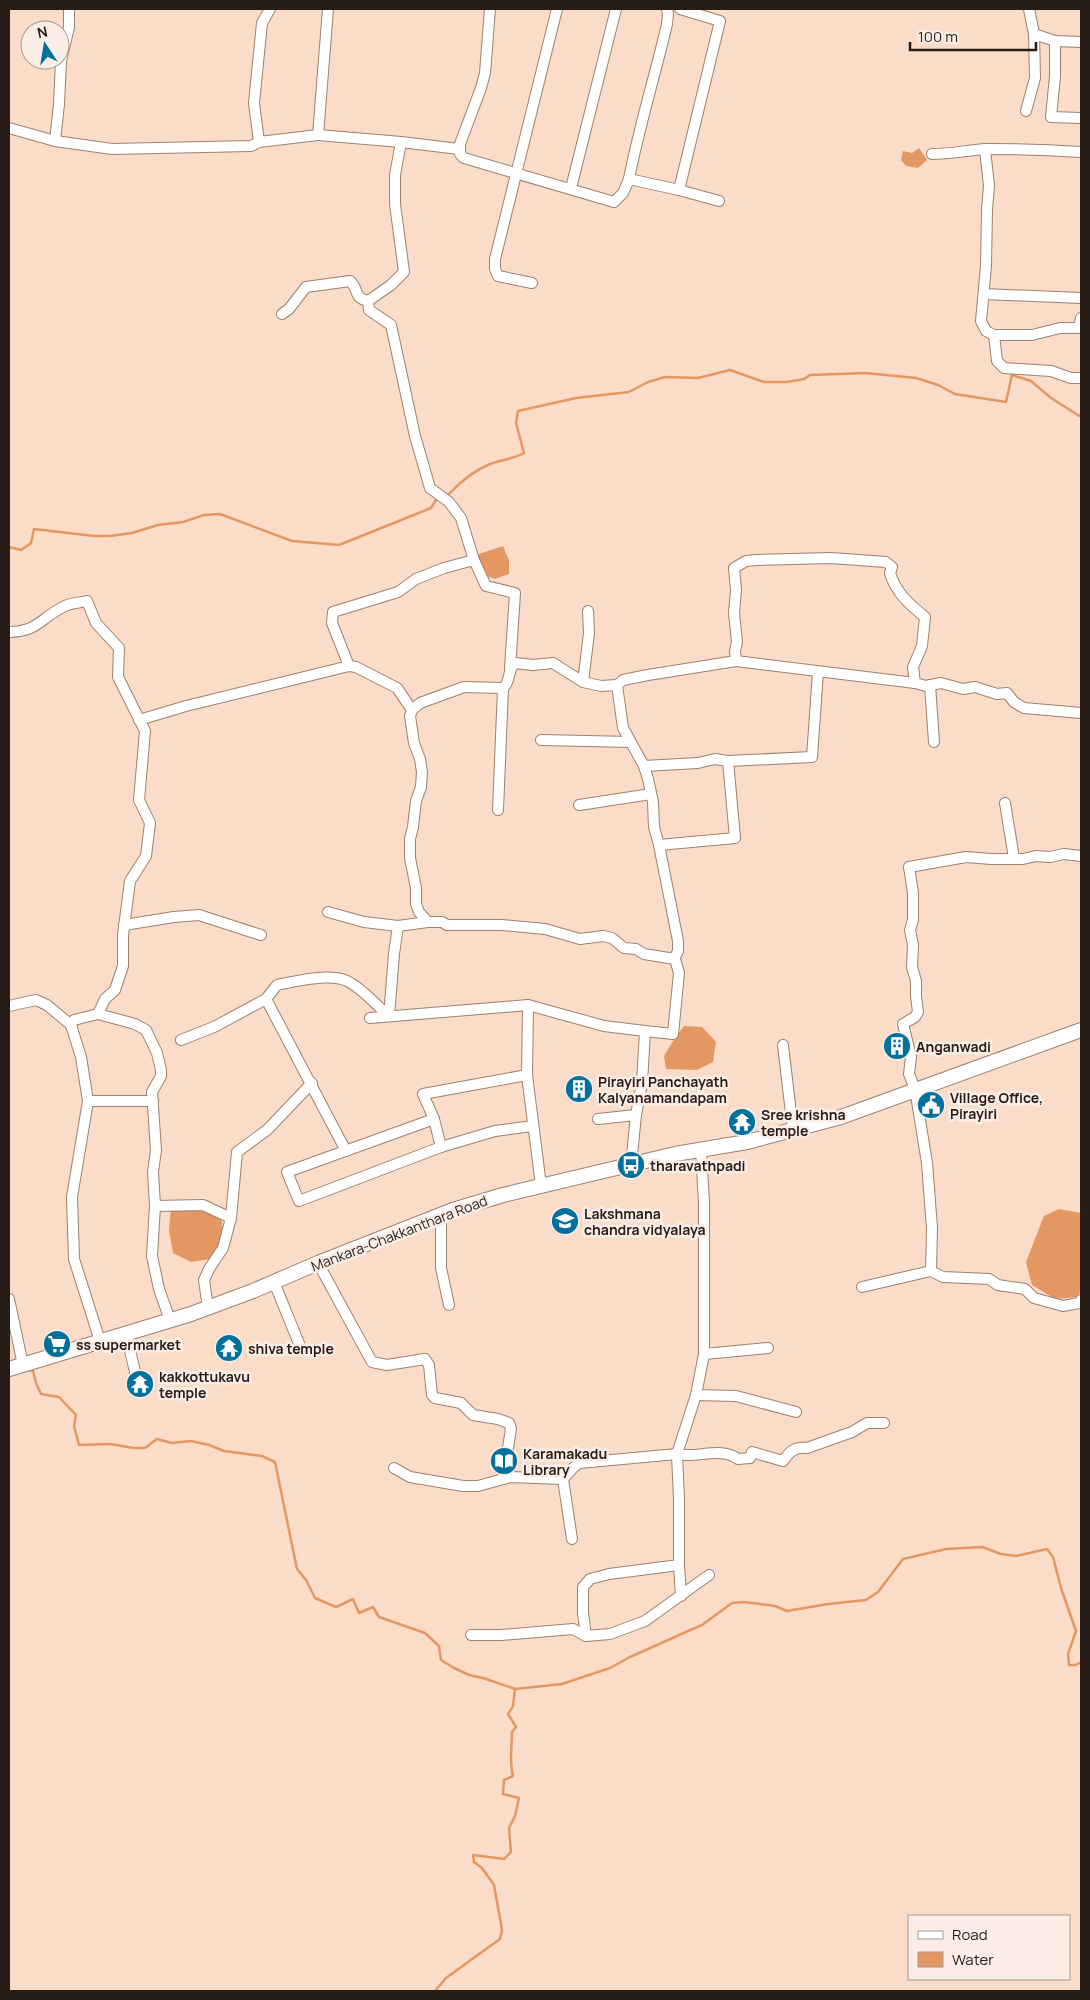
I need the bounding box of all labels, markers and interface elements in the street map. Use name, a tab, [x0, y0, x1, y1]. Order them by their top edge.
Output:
north arrow	[20, 20, 70, 70]
scale bar	[910, 20, 1036, 52]
text: N	[35, 21, 49, 42]
text: 100 m	[918, 26, 958, 47]
building icon: Anganwadi	[882, 1031, 912, 1061]
place label: Anganwadi	[916, 1037, 991, 1056]
place label: Pirayiri Panchayath Kalyanamandapam	[598, 1072, 728, 1107]
building icon: Pirayiri Panchayath Kalyanamandapam	[564, 1074, 594, 1104]
place label: Village Office, Pirayiri	[950, 1088, 1043, 1123]
public building icon: Village Office, Pirayiri	[916, 1090, 946, 1120]
place label: Sree krishna temple	[761, 1105, 846, 1140]
temple icon: Sree krishna temple	[727, 1107, 757, 1137]
bus stop icon: tharavathpadi	[616, 1150, 646, 1180]
place label: tharavathpadi	[650, 1156, 746, 1175]
street label: Mankara-Chakkanthara Road	[308, 1191, 490, 1275]
place label: Lakshmana chandra vidyalaya	[584, 1204, 706, 1239]
school or university icon: Lakshmana chandra vidyalaya	[550, 1206, 580, 1236]
supermarket icon: ss supermarket	[42, 1329, 72, 1359]
temple icon: shiva temple	[214, 1333, 244, 1363]
place label: ss supermarket	[76, 1335, 181, 1354]
place label: shiva temple	[248, 1339, 334, 1358]
place label: kakkottukavu temple	[159, 1367, 250, 1402]
temple icon: kakkottukavu temple	[125, 1369, 155, 1399]
place label: Karamakadu Library	[523, 1444, 607, 1479]
library icon: Karamakadu Library	[489, 1446, 519, 1476]
legend	[908, 1915, 1070, 1980]
text: Road	[952, 1924, 988, 1945]
text: Water	[952, 1949, 994, 1970]

